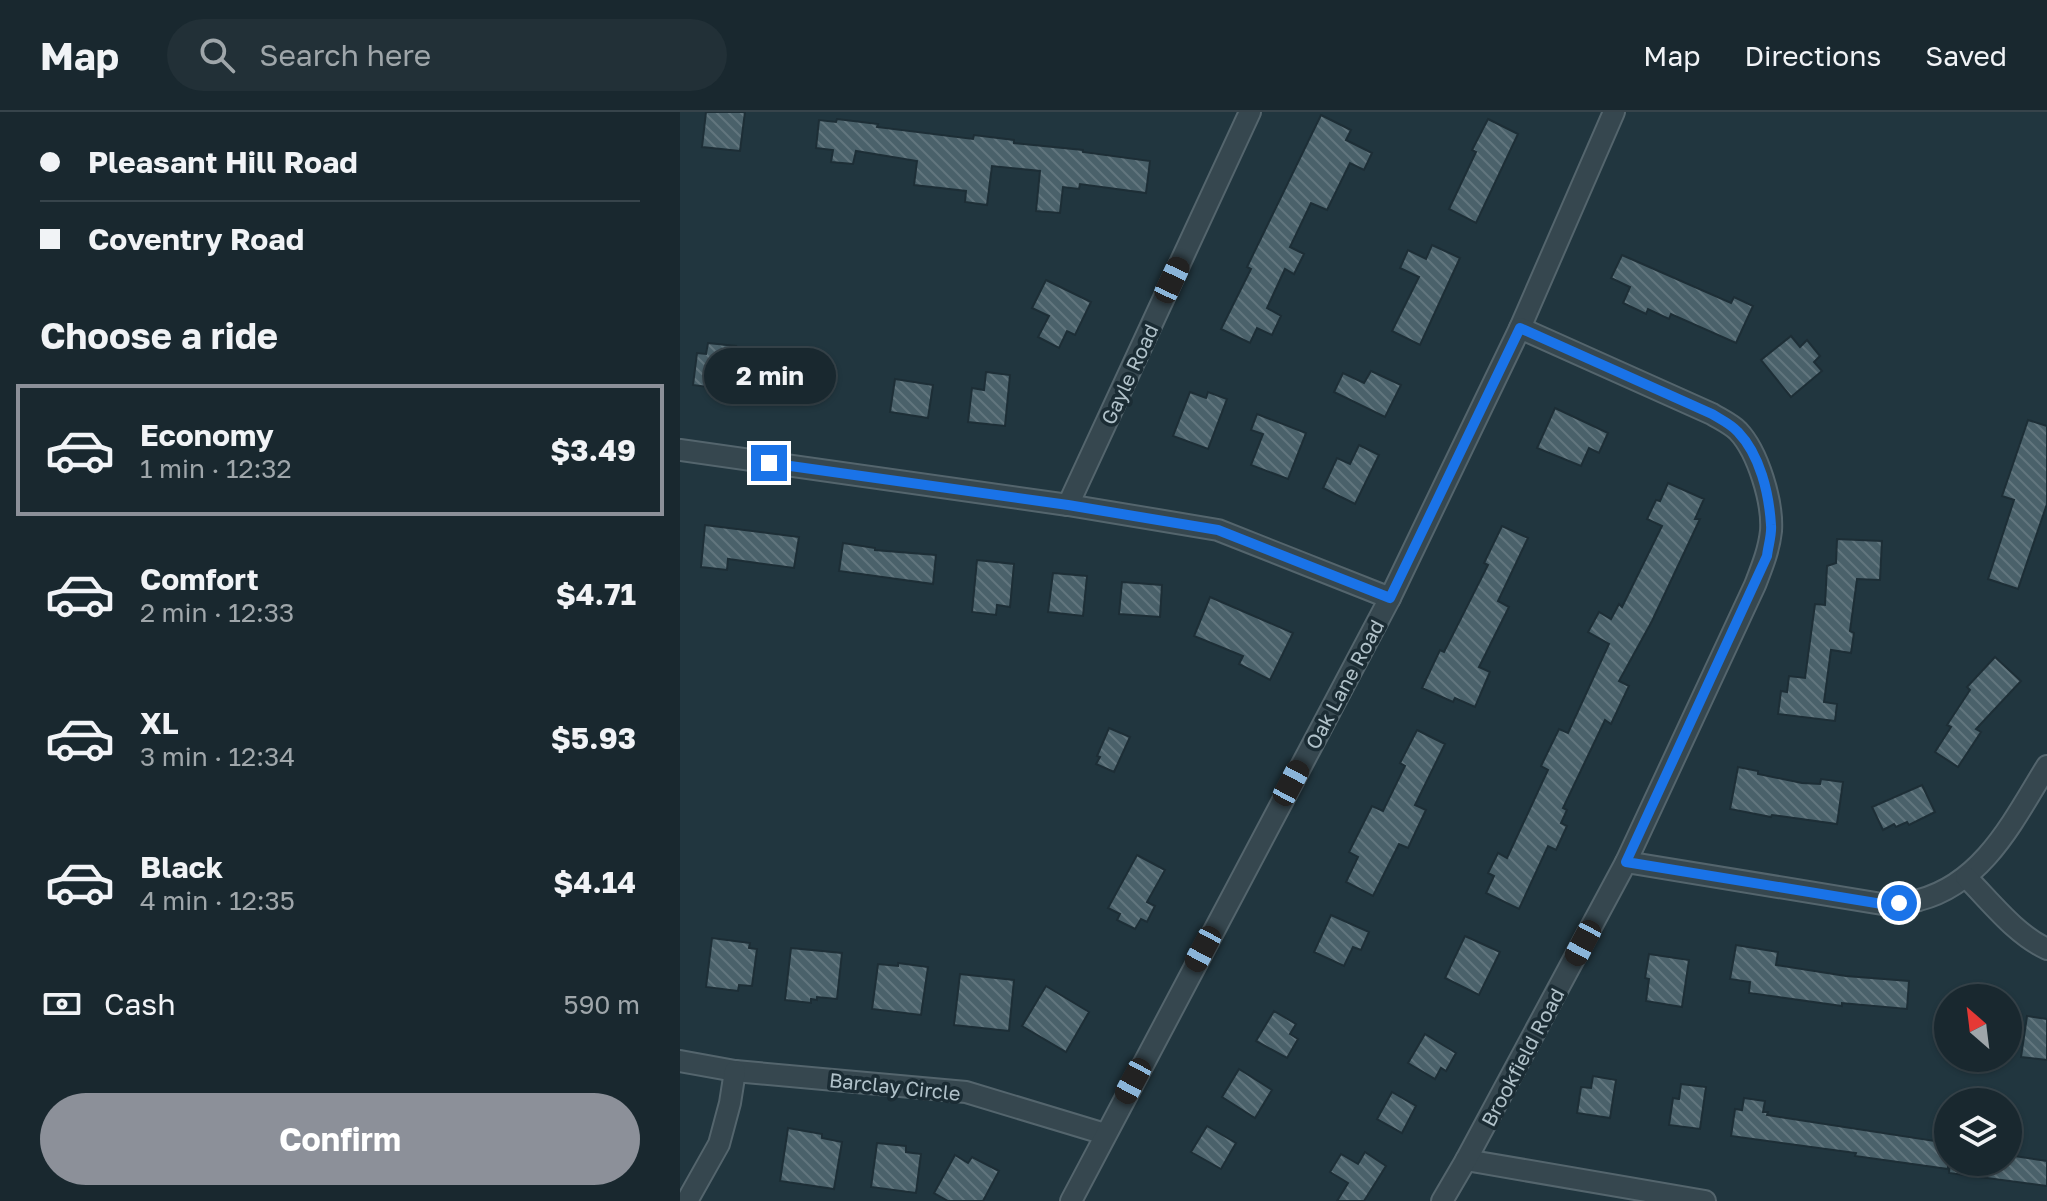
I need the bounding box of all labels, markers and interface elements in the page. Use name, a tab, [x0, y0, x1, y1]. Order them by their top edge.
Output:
search box	[167, 19, 727, 91]
text: Map	[40, 33, 119, 78]
icon: search	[195, 33, 239, 77]
text: Search here	[259, 37, 431, 73]
text: Map	[1643, 39, 1700, 72]
text: Directions	[1744, 39, 1881, 72]
text: Saved	[1925, 39, 2007, 72]
text: Pleasant Hill Road	[88, 144, 358, 180]
text: Coventry Road	[88, 221, 304, 257]
car	[1151, 253, 1193, 307]
text: Choose a ride	[40, 314, 278, 357]
street label: Gayle Road	[1095, 320, 1163, 428]
callout: 2 min	[703, 347, 835, 403]
text: 2 min	[736, 360, 804, 391]
icon: car	[44, 414, 116, 486]
text: Economy	[140, 417, 274, 453]
text: $3.49	[550, 432, 636, 468]
route end	[751, 445, 787, 481]
text: 1 min · 12:32	[140, 453, 292, 484]
icon: car	[44, 558, 116, 630]
text: Comfort	[140, 561, 259, 597]
text: $4.71	[556, 576, 636, 612]
text: 2 min · 12:33	[140, 597, 294, 628]
street label: Oak Lane Road	[1300, 615, 1388, 753]
icon: car	[44, 702, 116, 774]
text: XL	[140, 705, 179, 741]
text: $5.93	[551, 720, 636, 756]
text: 3 min · 12:34	[140, 741, 295, 772]
car	[1269, 756, 1313, 810]
icon: car	[44, 846, 116, 918]
text: Black	[140, 849, 223, 885]
text: $4.14	[553, 864, 636, 900]
text: 4 min · 12:35	[140, 885, 295, 916]
route start	[1881, 885, 1917, 921]
car	[1561, 916, 1605, 970]
car	[1181, 922, 1225, 976]
icon: cash	[40, 982, 84, 1026]
street label: Brookfield Road	[1475, 984, 1569, 1130]
north arrow	[1934, 984, 2022, 1072]
map controls	[1934, 984, 2022, 1176]
text: Cash	[104, 986, 176, 1022]
text: 590 m	[564, 989, 640, 1020]
car	[1111, 1054, 1155, 1108]
street label: Barclay Circle	[828, 1067, 962, 1105]
button: layers	[1934, 1088, 2022, 1176]
button: Confirm	[40, 1093, 640, 1185]

